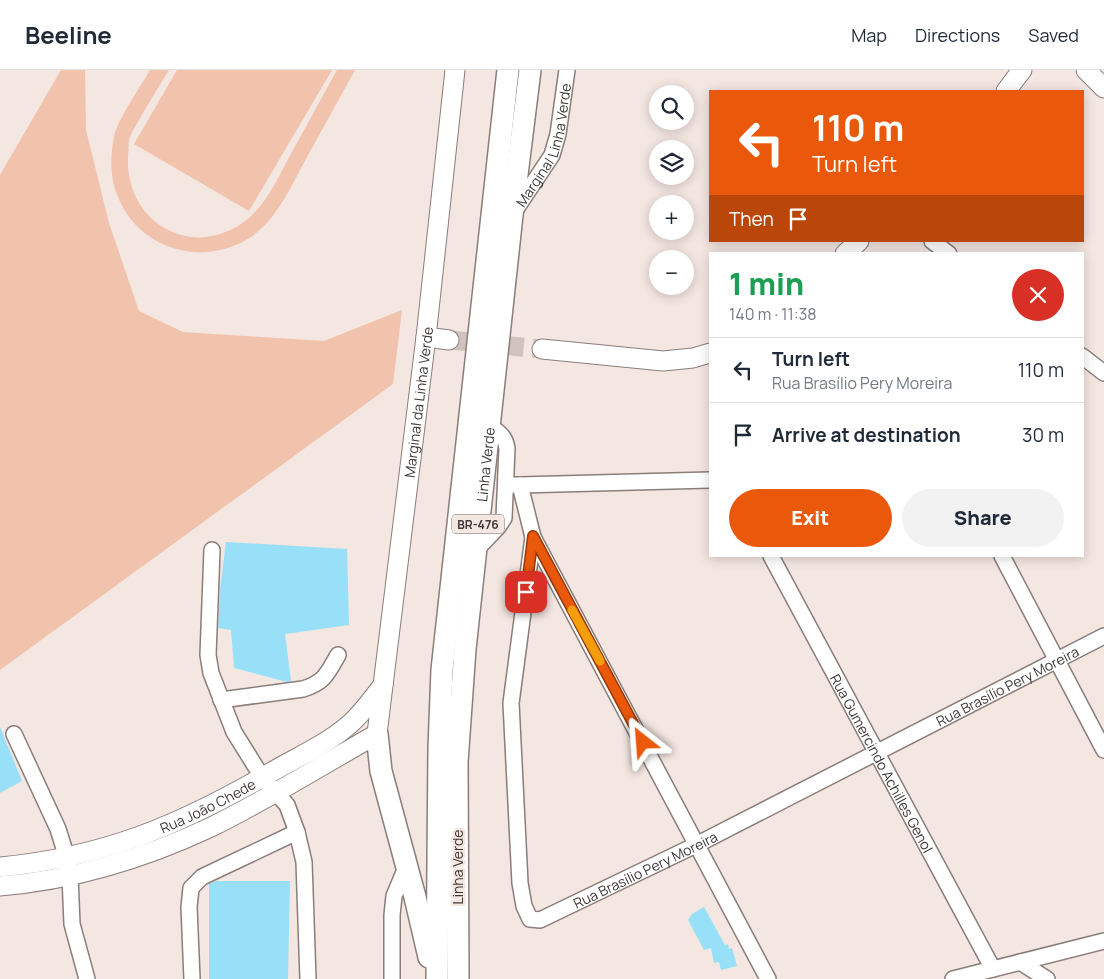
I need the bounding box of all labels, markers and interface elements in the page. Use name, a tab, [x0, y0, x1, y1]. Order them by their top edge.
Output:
text: Beeline	[25, 18, 112, 51]
text: Map	[851, 23, 887, 47]
text: Directions	[915, 23, 1000, 47]
text: Saved	[1028, 23, 1079, 47]
street label: Marginal Linha Verde	[511, 82, 575, 210]
map controls	[649, 85, 694, 295]
button: search	[649, 85, 694, 130]
text: 110 m	[812, 104, 904, 152]
icon: left	[729, 110, 794, 175]
button: layers	[649, 140, 694, 185]
text: Turn left	[812, 149, 897, 179]
button: +	[649, 195, 694, 240]
icon: arrive	[784, 205, 812, 233]
text: Then	[729, 206, 774, 232]
button: −	[649, 250, 694, 295]
text: 1 min	[729, 263, 804, 304]
button: close	[1012, 269, 1064, 321]
text: 140 m · 11:38	[729, 303, 817, 325]
street label: Marginal da Linha Verde	[399, 326, 437, 479]
text: Turn left	[772, 346, 850, 372]
icon: left	[729, 356, 757, 384]
text: 110 m	[1018, 357, 1064, 383]
text: Rua Brasílio Pery Moreira	[772, 372, 952, 394]
icon: arrive	[729, 421, 757, 449]
text: Arrive at destination	[772, 422, 961, 448]
text: 30 m	[1022, 422, 1064, 448]
street label: Linha Verde	[472, 426, 498, 503]
button: Exit	[729, 489, 892, 547]
button: Share	[902, 489, 1064, 547]
road number: BR-476	[452, 514, 504, 534]
pin	[505, 571, 547, 613]
icon: arrive	[512, 578, 540, 606]
street label: Rua Brasílio Pery Moreira	[932, 641, 1082, 730]
street label: Rua Gumercindo Achilles Genol	[826, 670, 938, 856]
position arrow	[616, 715, 668, 767]
street label: Rua João Chede	[157, 774, 259, 837]
street label: Rua Brasílio Pery Moreira	[570, 826, 720, 912]
street label: Linha Verde	[448, 830, 467, 904]

